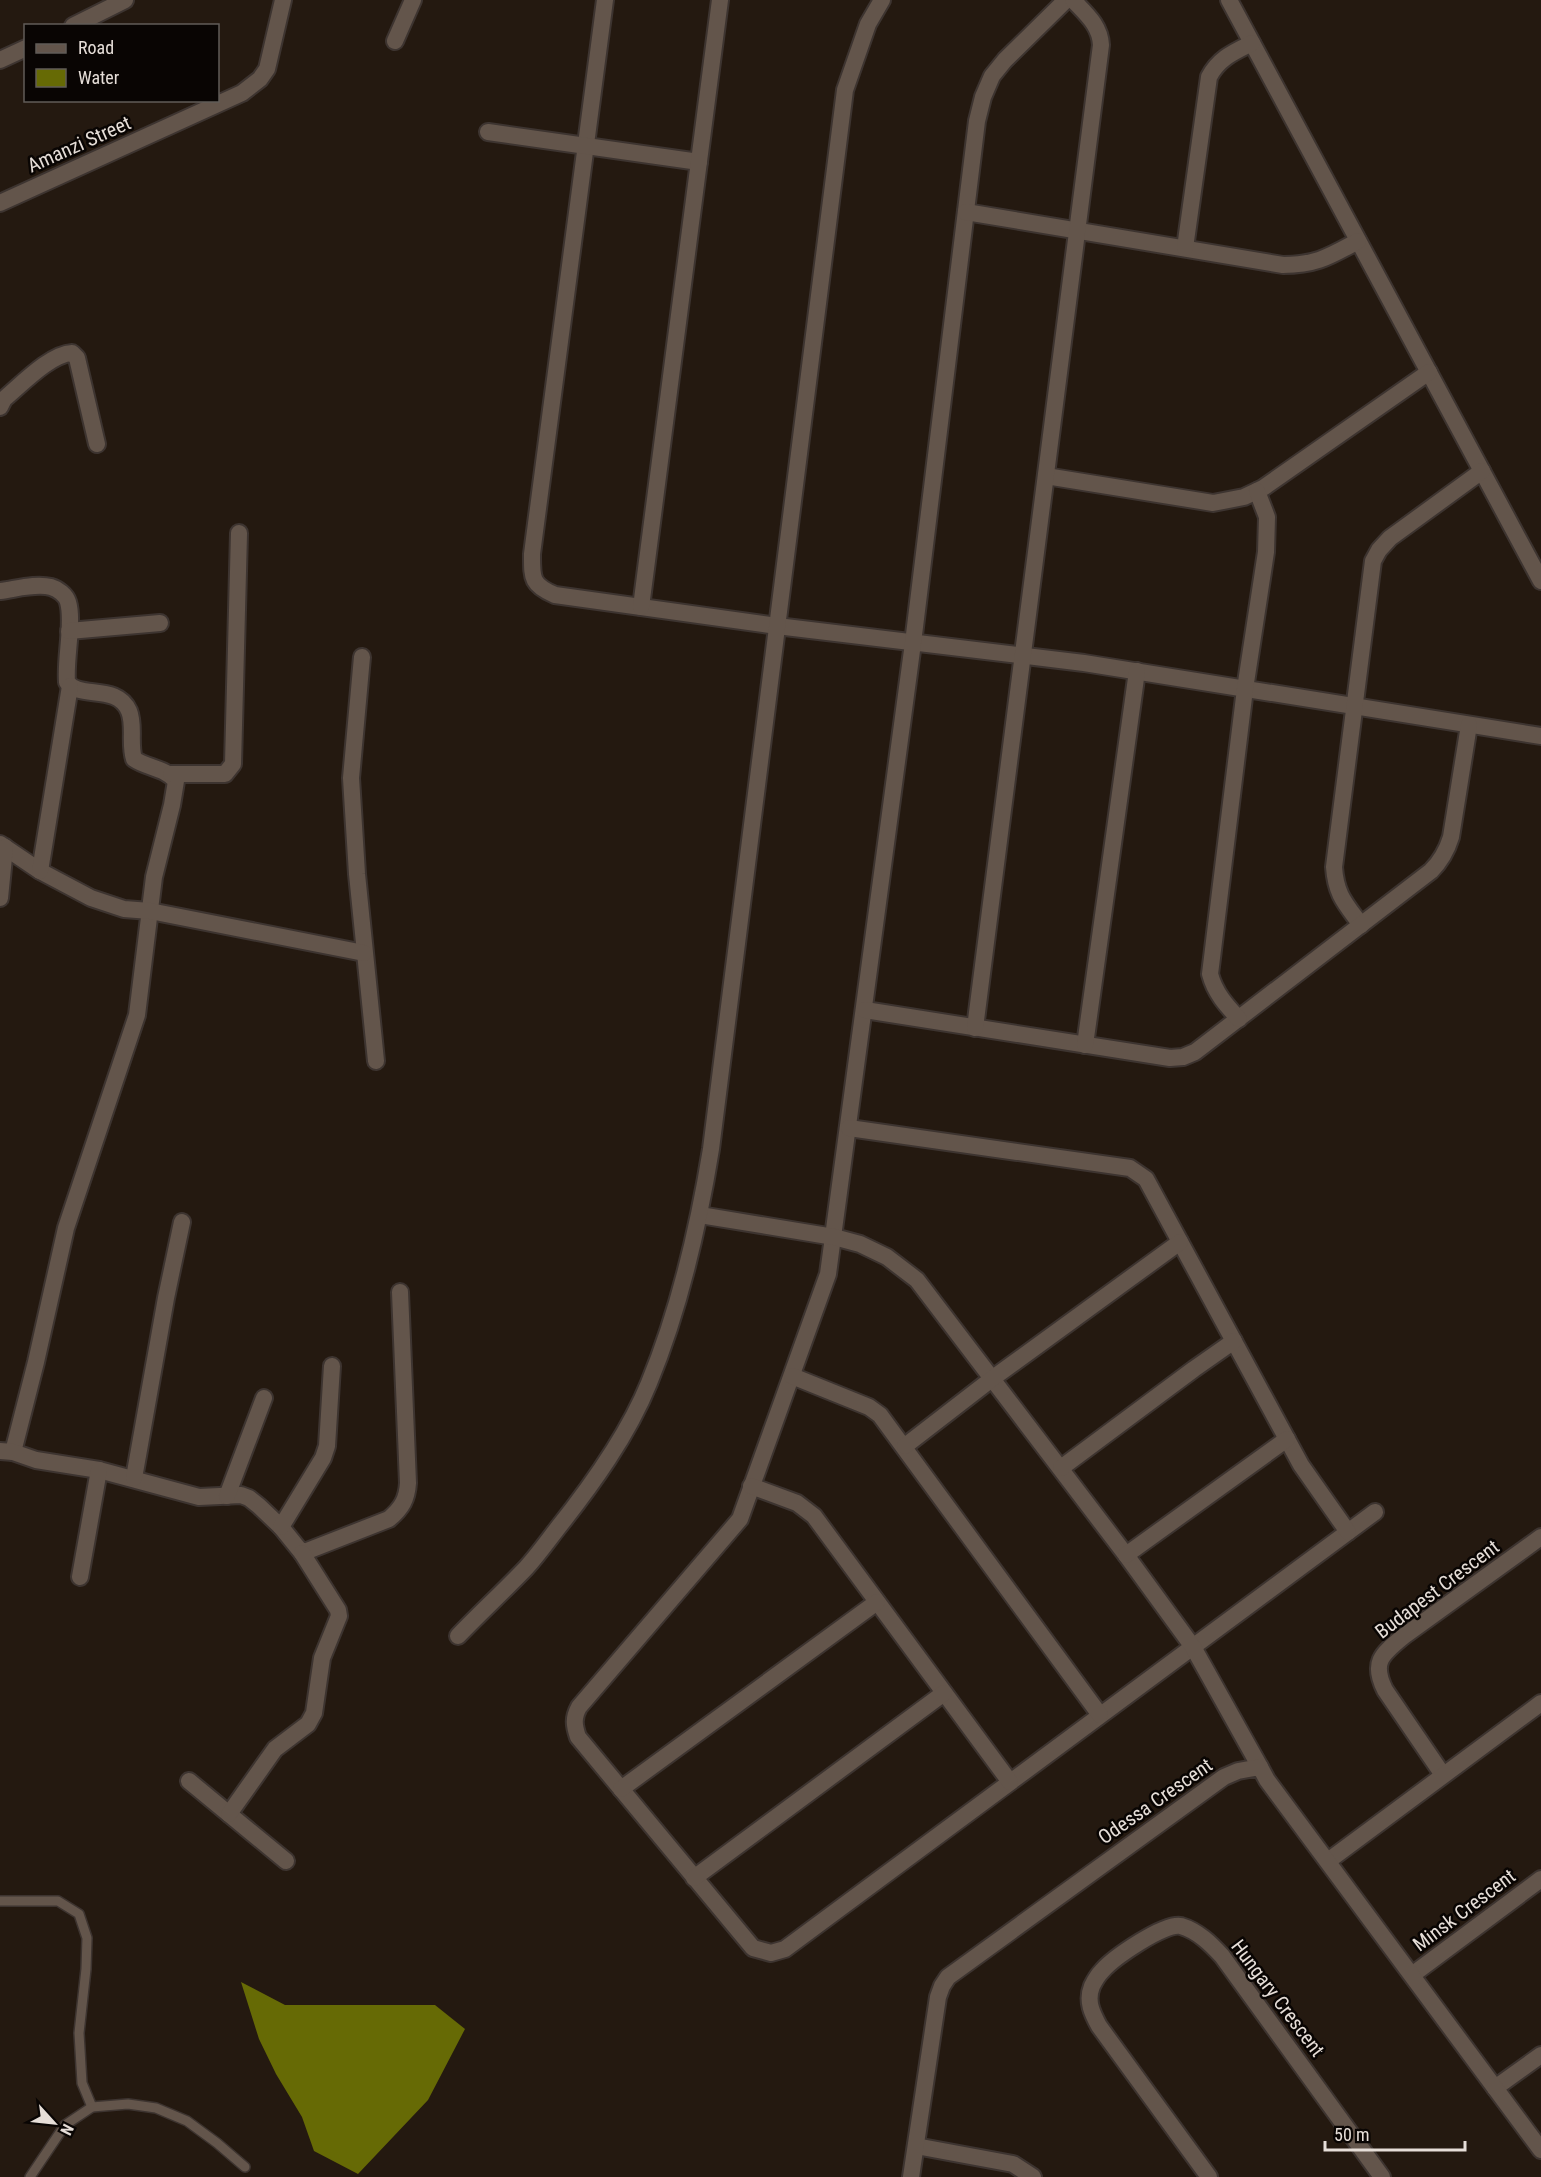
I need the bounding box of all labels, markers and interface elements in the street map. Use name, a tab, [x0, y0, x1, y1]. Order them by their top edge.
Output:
legend	[24, 24, 219, 102]
text: Road	[78, 37, 114, 58]
text: Water	[78, 67, 120, 88]
street label: Amanzi Street	[24, 110, 135, 177]
street label: Budapest Crescent	[1370, 1535, 1504, 1643]
street label: Odessa Crescent	[1093, 1753, 1217, 1849]
street label: Minsk Crescent	[1408, 1864, 1520, 1956]
street label: Hungary Crescent	[1226, 1935, 1330, 2061]
north arrow	[24, 2093, 84, 2153]
scale bar	[1325, 2114, 1464, 2152]
text: N	[56, 2121, 78, 2138]
text: 50 m	[1334, 2124, 1369, 2145]

